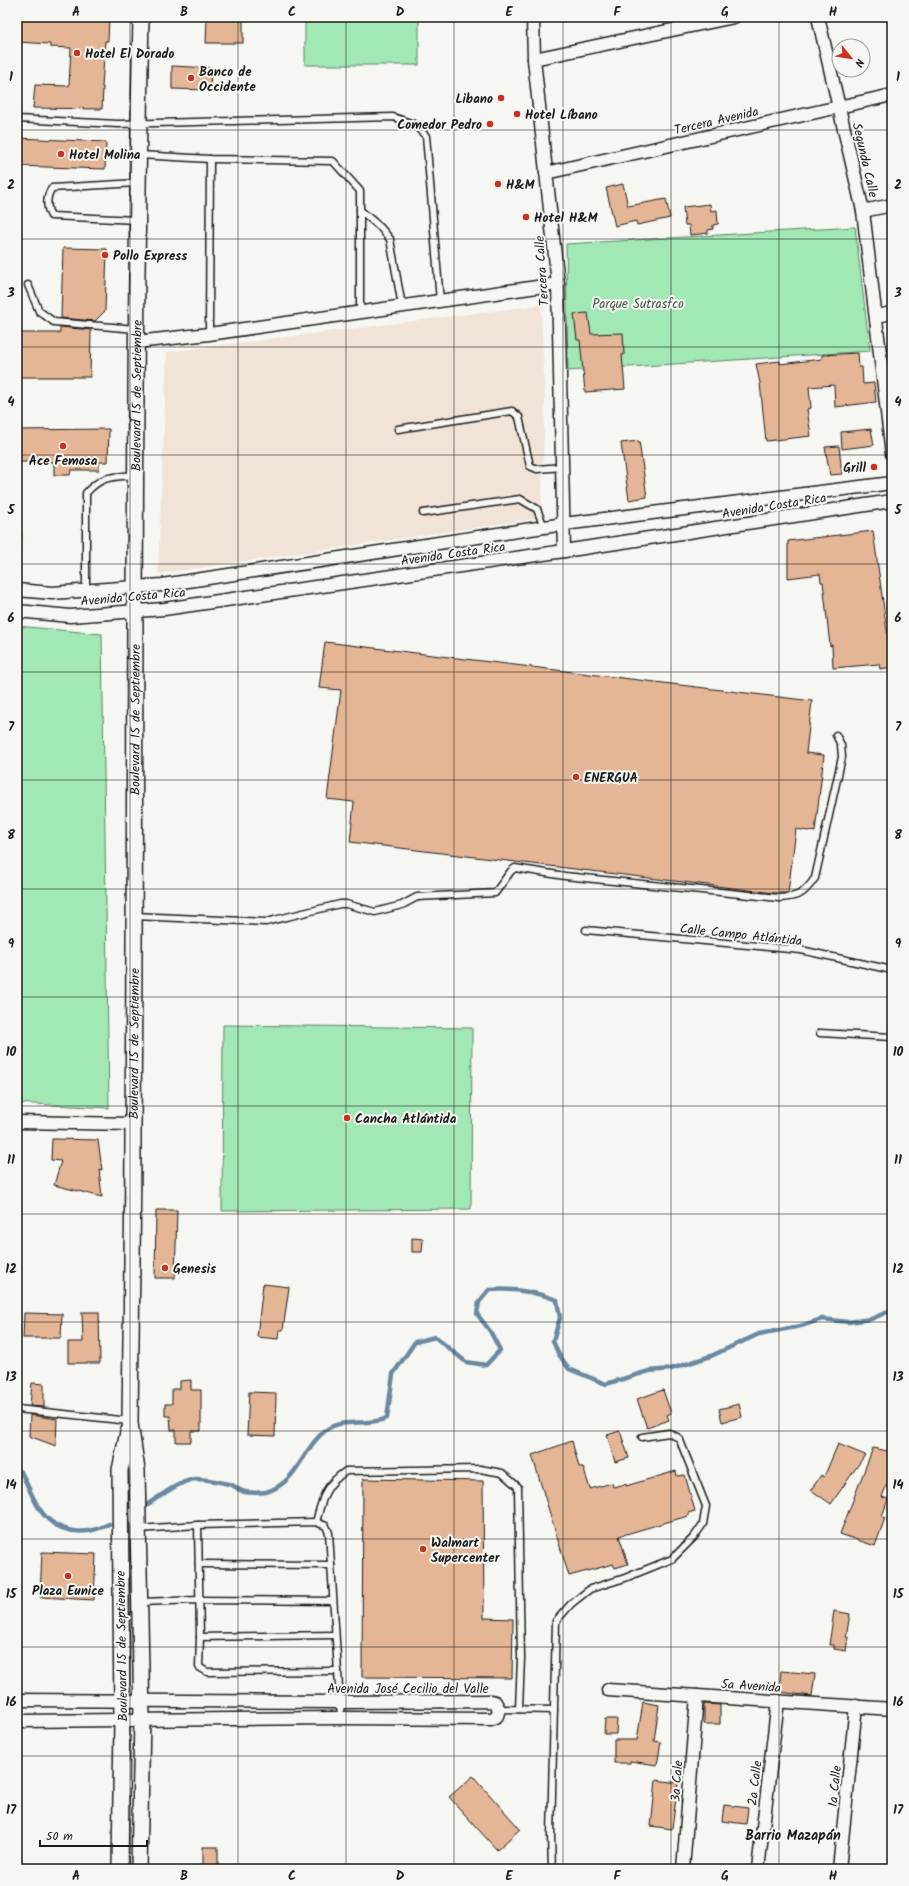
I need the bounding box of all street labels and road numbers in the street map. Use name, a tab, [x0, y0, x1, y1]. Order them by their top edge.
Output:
street label: Tercera Avenida	[672, 102, 761, 141]
street label: Segunda Calle	[846, 121, 883, 200]
street label: Tercera Calle	[530, 235, 555, 307]
street label: Boulevard 15 de Septiembre	[127, 320, 149, 471]
street label: Avenida Costa Rica	[721, 488, 828, 525]
street label: Avenida Costa Rica	[400, 537, 507, 572]
street label: Avenida Costa Rica	[80, 582, 186, 613]
street label: Boulevard 15 de Septiembre	[126, 644, 147, 795]
street label: Calle Campo Atlántida	[679, 919, 803, 952]
street label: Boulevard 15 de Septiembre	[124, 968, 146, 1119]
street label: Boulevard 15 de Septiembre	[111, 1570, 134, 1722]
street label: 5a Avenida	[720, 1674, 782, 1699]
street label: Avenida José Cecilio del Valle	[327, 1679, 489, 1700]
street label: 3a Cale	[666, 1759, 689, 1803]
street label: 2a Calle	[742, 1759, 769, 1807]
street label: 1a Calle	[823, 1764, 848, 1808]

